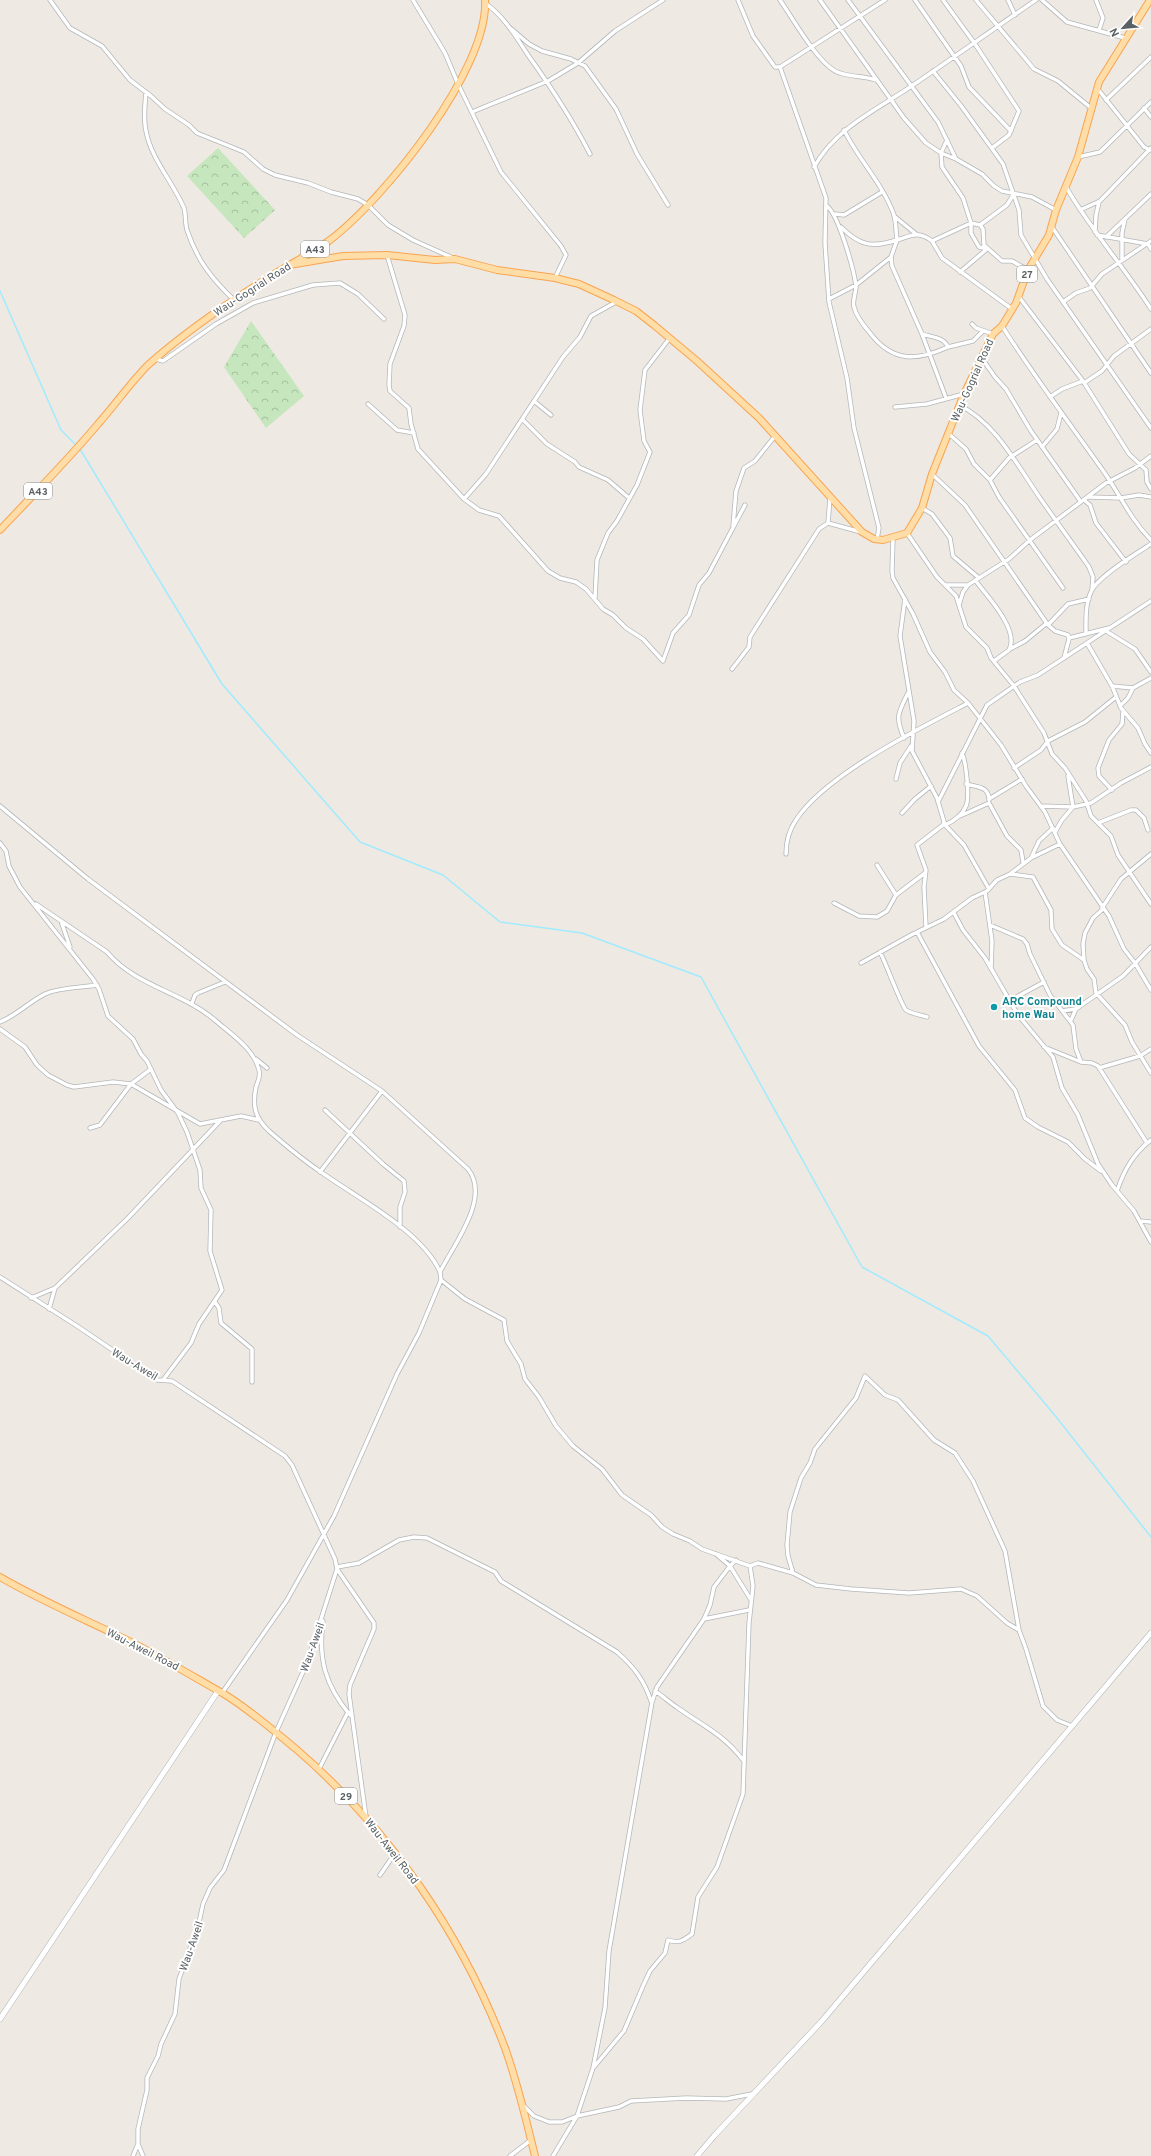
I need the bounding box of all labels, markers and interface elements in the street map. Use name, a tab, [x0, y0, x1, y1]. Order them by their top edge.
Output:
north arrow	[1103, 8, 1143, 48]
text: N	[1107, 25, 1123, 39]
road number: A43	[301, 241, 329, 257]
street label: Wau-Gogrial Road	[211, 260, 294, 320]
road number: 27	[1017, 266, 1037, 282]
street label: Wau-Gogrial Road	[948, 337, 997, 424]
road number: A43	[24, 483, 52, 499]
place label: ARC Compound home Wau	[1002, 995, 1082, 1022]
marker: ARC Compound home Wau	[989, 1002, 999, 1012]
street label: Wau-Aweil	[109, 1346, 160, 1384]
street label: Wau-Aweil	[298, 1621, 328, 1674]
street label: Wau-Aweil Road	[104, 1626, 181, 1674]
road number: 29	[335, 1788, 357, 1804]
street label: Wau-Aweil Road	[361, 1816, 421, 1887]
street label: Wau-Aweil	[177, 1920, 207, 1973]

